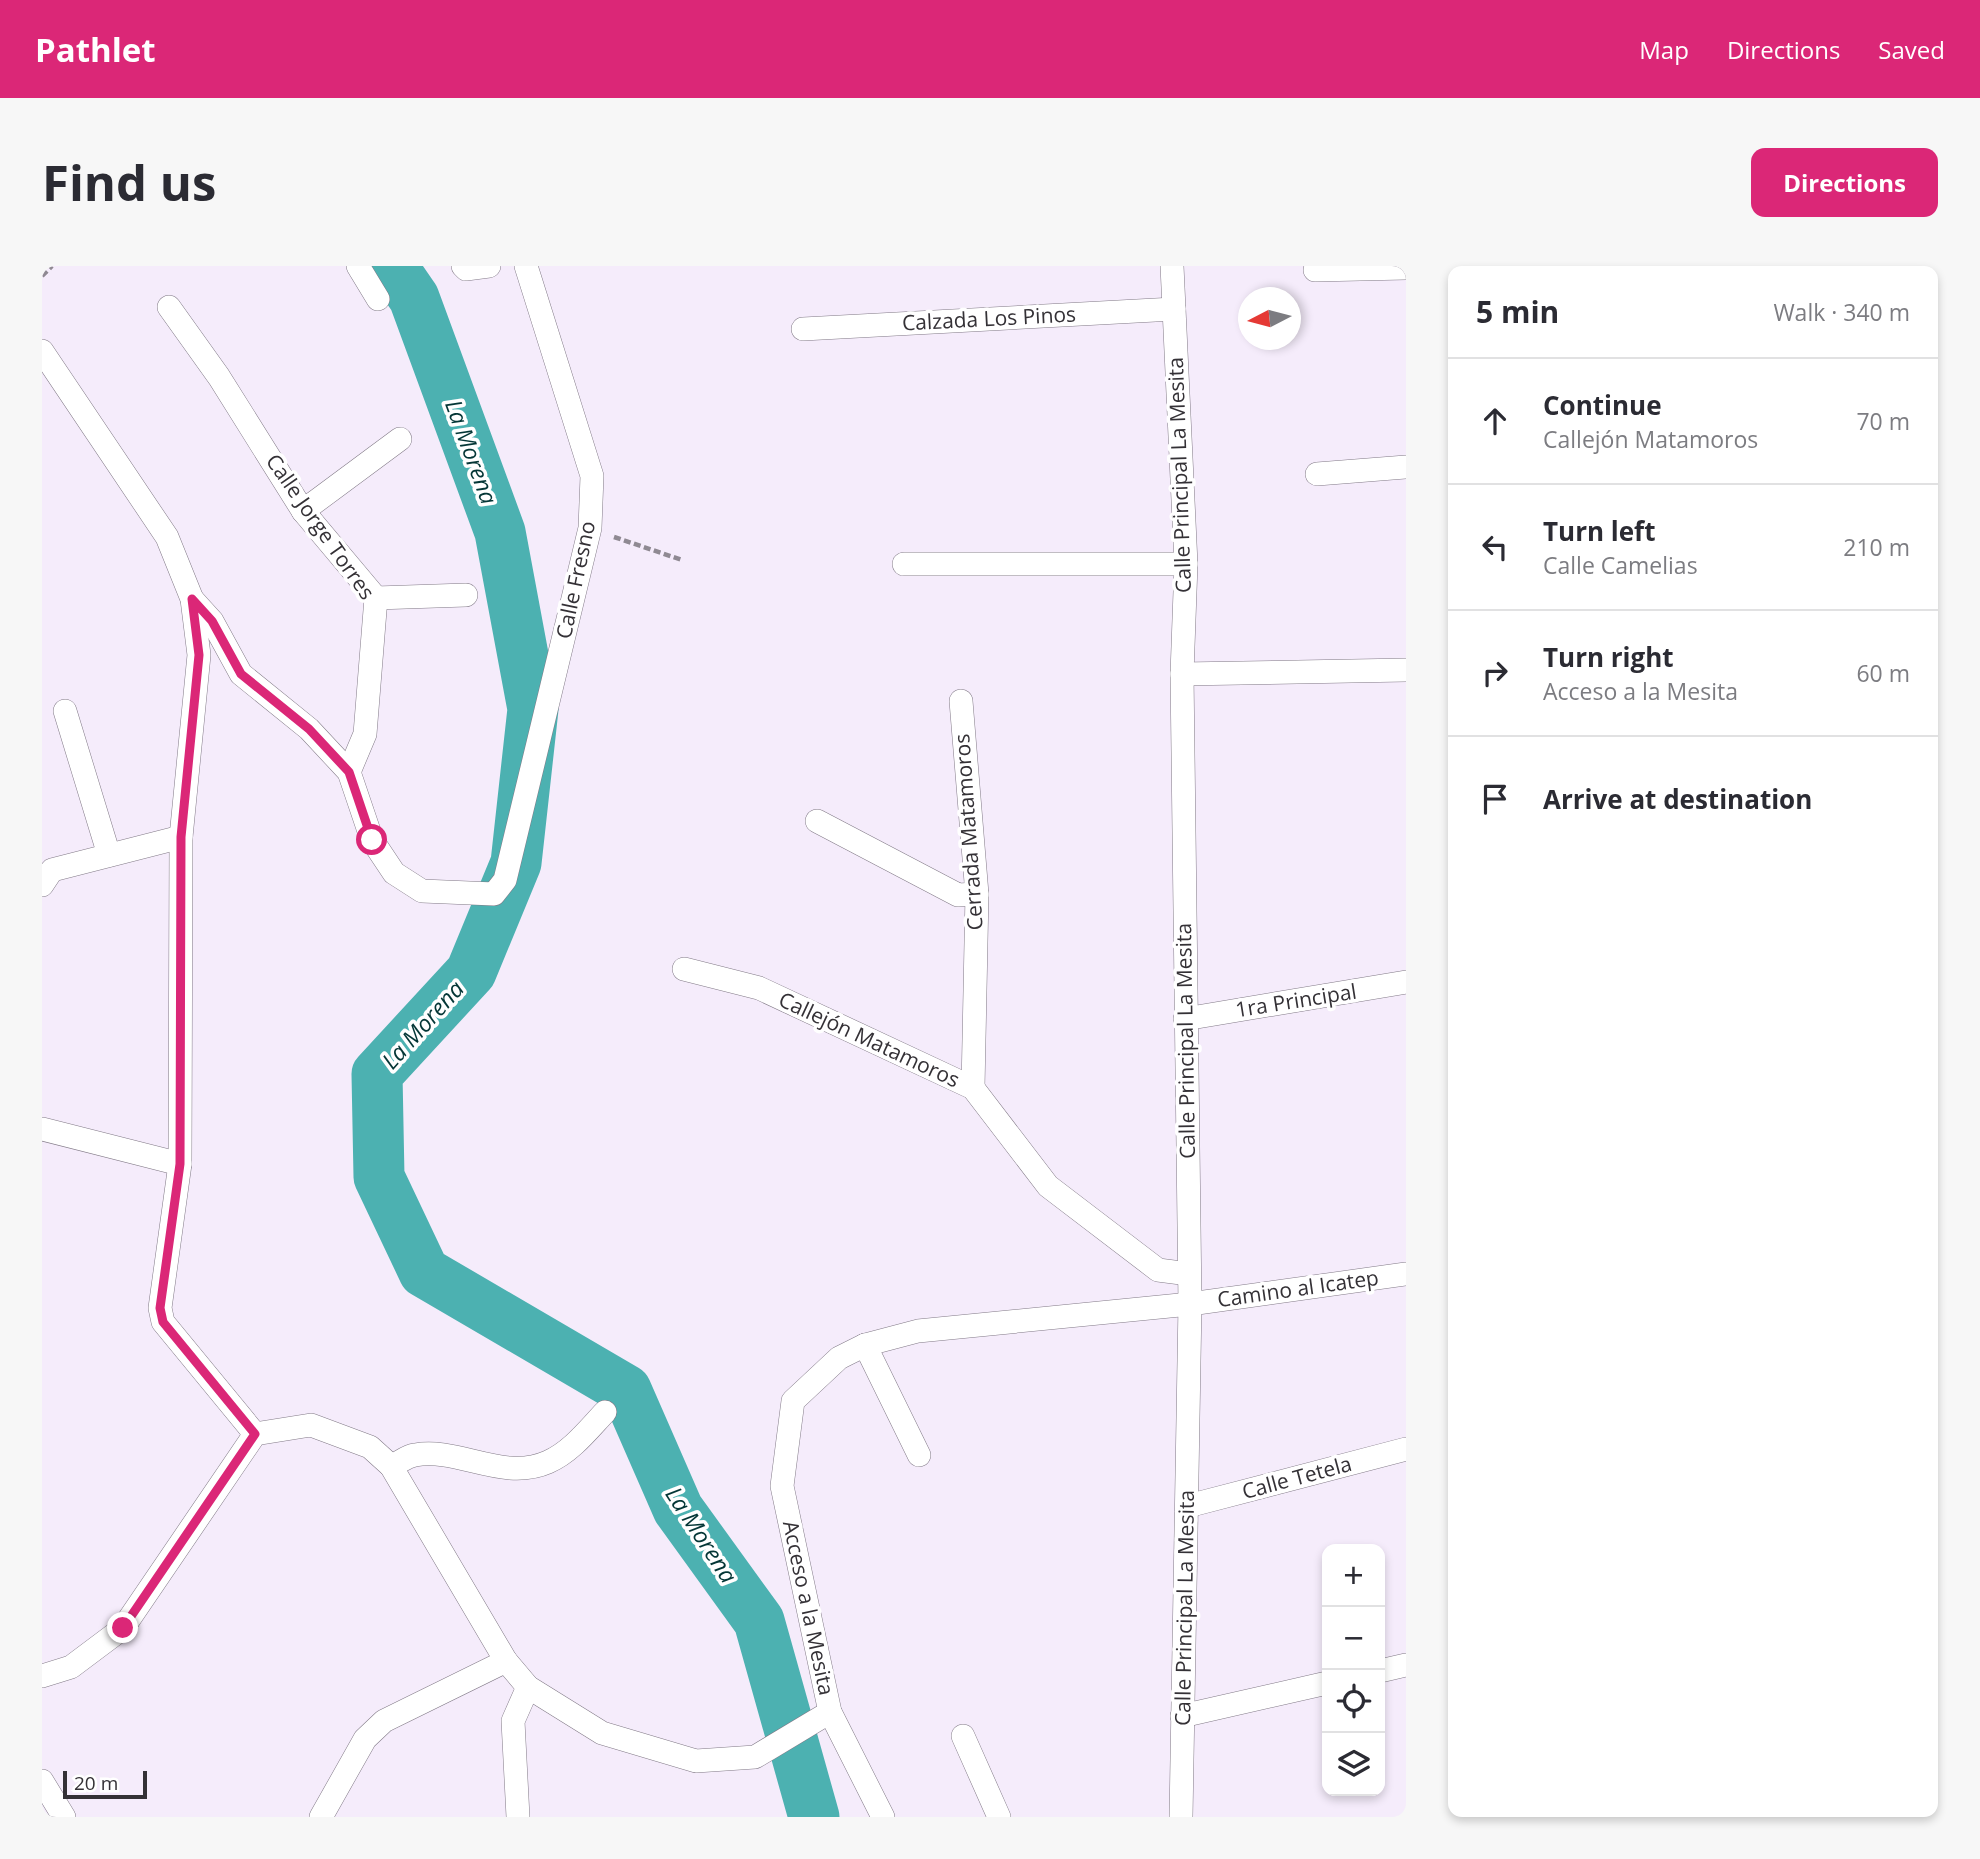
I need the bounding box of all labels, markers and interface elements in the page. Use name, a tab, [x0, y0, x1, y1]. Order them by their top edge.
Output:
text: Pathlet	[35, 27, 156, 72]
text: Map	[1639, 33, 1689, 66]
text: Directions	[1727, 33, 1840, 66]
text: Saved	[1878, 33, 1945, 66]
button: Directions	[1751, 148, 1938, 217]
text: Find us	[42, 149, 216, 215]
north arrow	[1238, 287, 1301, 350]
text: 5 min	[1476, 291, 1559, 332]
text: Walk · 340 m	[1773, 296, 1910, 328]
street label: Calzada Los Pinos	[901, 299, 1077, 337]
street label: Calle Principal La Mesita	[1161, 357, 1197, 593]
text: Continue	[1543, 387, 1662, 423]
water label: La Morena	[438, 395, 506, 508]
icon: ahead	[1476, 402, 1514, 440]
text: 70 m	[1856, 405, 1910, 437]
text: Callejón Matamoros	[1543, 423, 1758, 455]
street label: Calle Jorge Torres	[260, 448, 381, 605]
text: Turn left	[1543, 513, 1655, 549]
street label: Calle Fresno	[549, 518, 601, 641]
icon: left	[1476, 528, 1514, 566]
text: 210 m	[1843, 531, 1910, 563]
text: Calle Camelias	[1543, 549, 1698, 581]
text: Turn right	[1543, 639, 1674, 675]
icon: right	[1476, 654, 1514, 692]
text: 60 m	[1856, 657, 1910, 689]
text: Acceso a la Mesita	[1543, 675, 1738, 707]
street label: Cerrada Matamoros	[947, 733, 989, 931]
icon: arrive	[1476, 780, 1514, 818]
text: Arrive at destination	[1543, 781, 1812, 817]
route start	[356, 824, 387, 855]
street label: Calle Principal La Mesita	[1169, 923, 1201, 1159]
water label: La Morena	[374, 973, 471, 1076]
street label: 1ra Principal	[1233, 977, 1358, 1023]
street label: Callejón Matamoros	[774, 985, 964, 1093]
street label: Camino al Icatep	[1215, 1263, 1380, 1313]
street label: Calle Tetela	[1239, 1449, 1355, 1505]
water label: La Morena	[659, 1480, 745, 1589]
street label: Calle Principal La Mesita	[1168, 1490, 1200, 1726]
street label: Acceso a la Mesita	[777, 1518, 841, 1698]
map controls	[1322, 1544, 1385, 1796]
button: +	[1322, 1544, 1385, 1607]
button: −	[1322, 1607, 1385, 1670]
route end	[107, 1612, 138, 1643]
button: locate	[1322, 1670, 1385, 1733]
button: layers	[1322, 1733, 1385, 1796]
scale bar	[63, 1768, 147, 1800]
text: 20 m	[74, 1770, 118, 1796]

